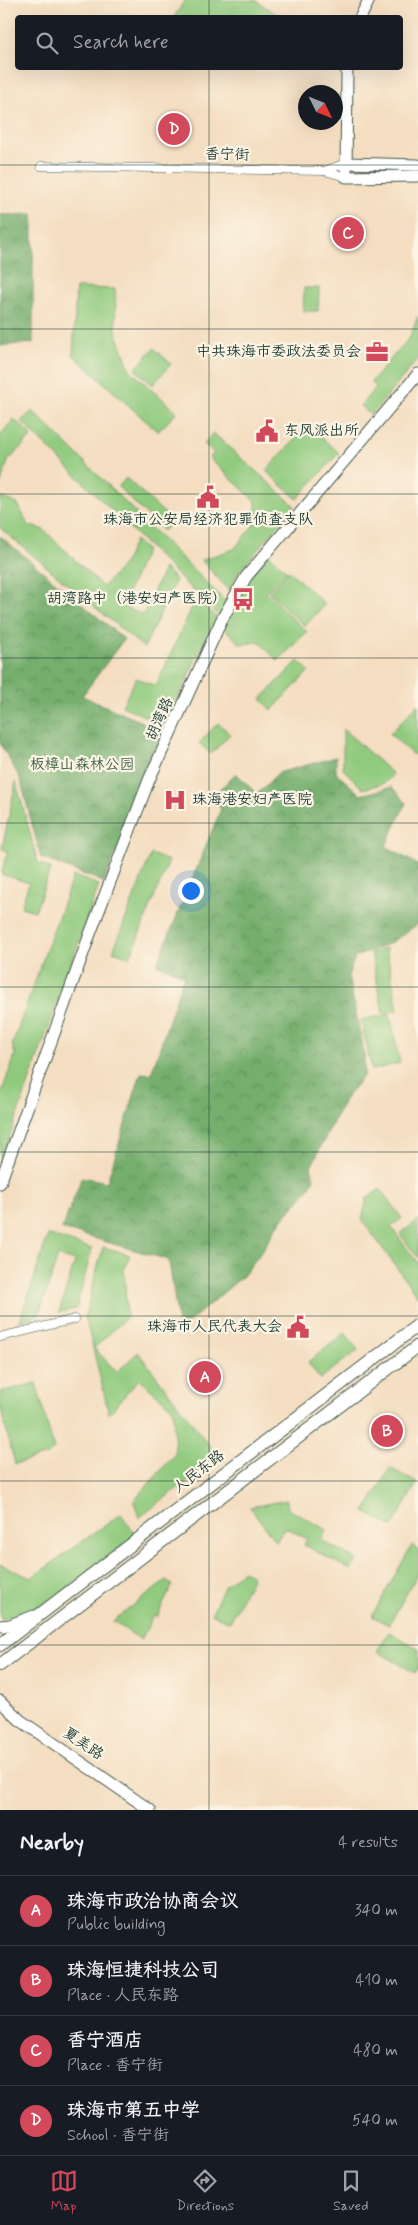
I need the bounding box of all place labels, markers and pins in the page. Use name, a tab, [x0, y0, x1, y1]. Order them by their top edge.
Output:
pin: D	[158, 110, 190, 148]
pin: C	[332, 214, 364, 252]
office icon: 中共珠海市委政法委员会	[364, 339, 390, 365]
place label: 中共珠海市委政法委员会	[196, 342, 361, 362]
public building icon: 东风派出所	[254, 418, 280, 444]
place label: 东风派出所	[284, 421, 359, 441]
public building icon: 珠海市公安局经济犯罪侦查支队	[195, 484, 221, 510]
place label: 珠海市公安局经济犯罪侦查支队	[103, 510, 313, 530]
bus stop icon: 胡湾路中（港安妇产医院）	[230, 586, 256, 612]
place label: 胡湾路中（港安妇产医院）	[47, 589, 227, 609]
hospital icon: 珠海港安妇产医院	[162, 787, 188, 813]
place label: 珠海港安妇产医院	[192, 790, 312, 810]
public building icon: 珠海市人民代表大会	[285, 1314, 311, 1340]
place label: 珠海市人民代表大会	[147, 1317, 282, 1337]
pin: A	[189, 1358, 221, 1396]
pin: B	[371, 1412, 403, 1450]

